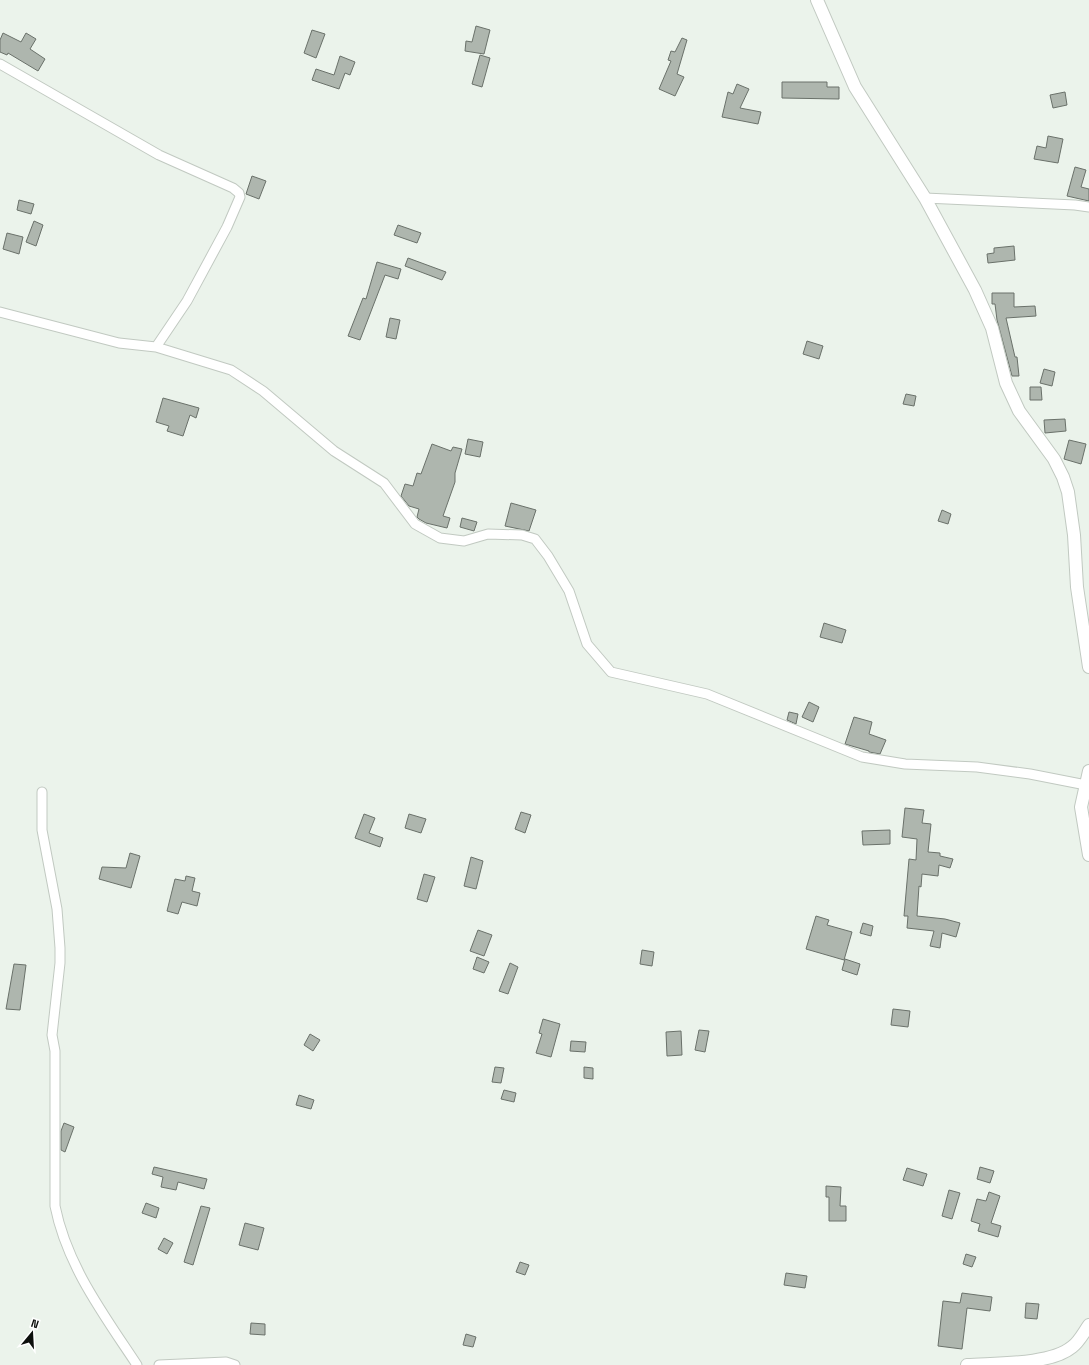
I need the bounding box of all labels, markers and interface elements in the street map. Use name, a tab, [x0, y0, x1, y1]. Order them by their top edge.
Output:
north arrow	[12, 1313, 52, 1353]
text: N	[29, 1316, 41, 1331]

